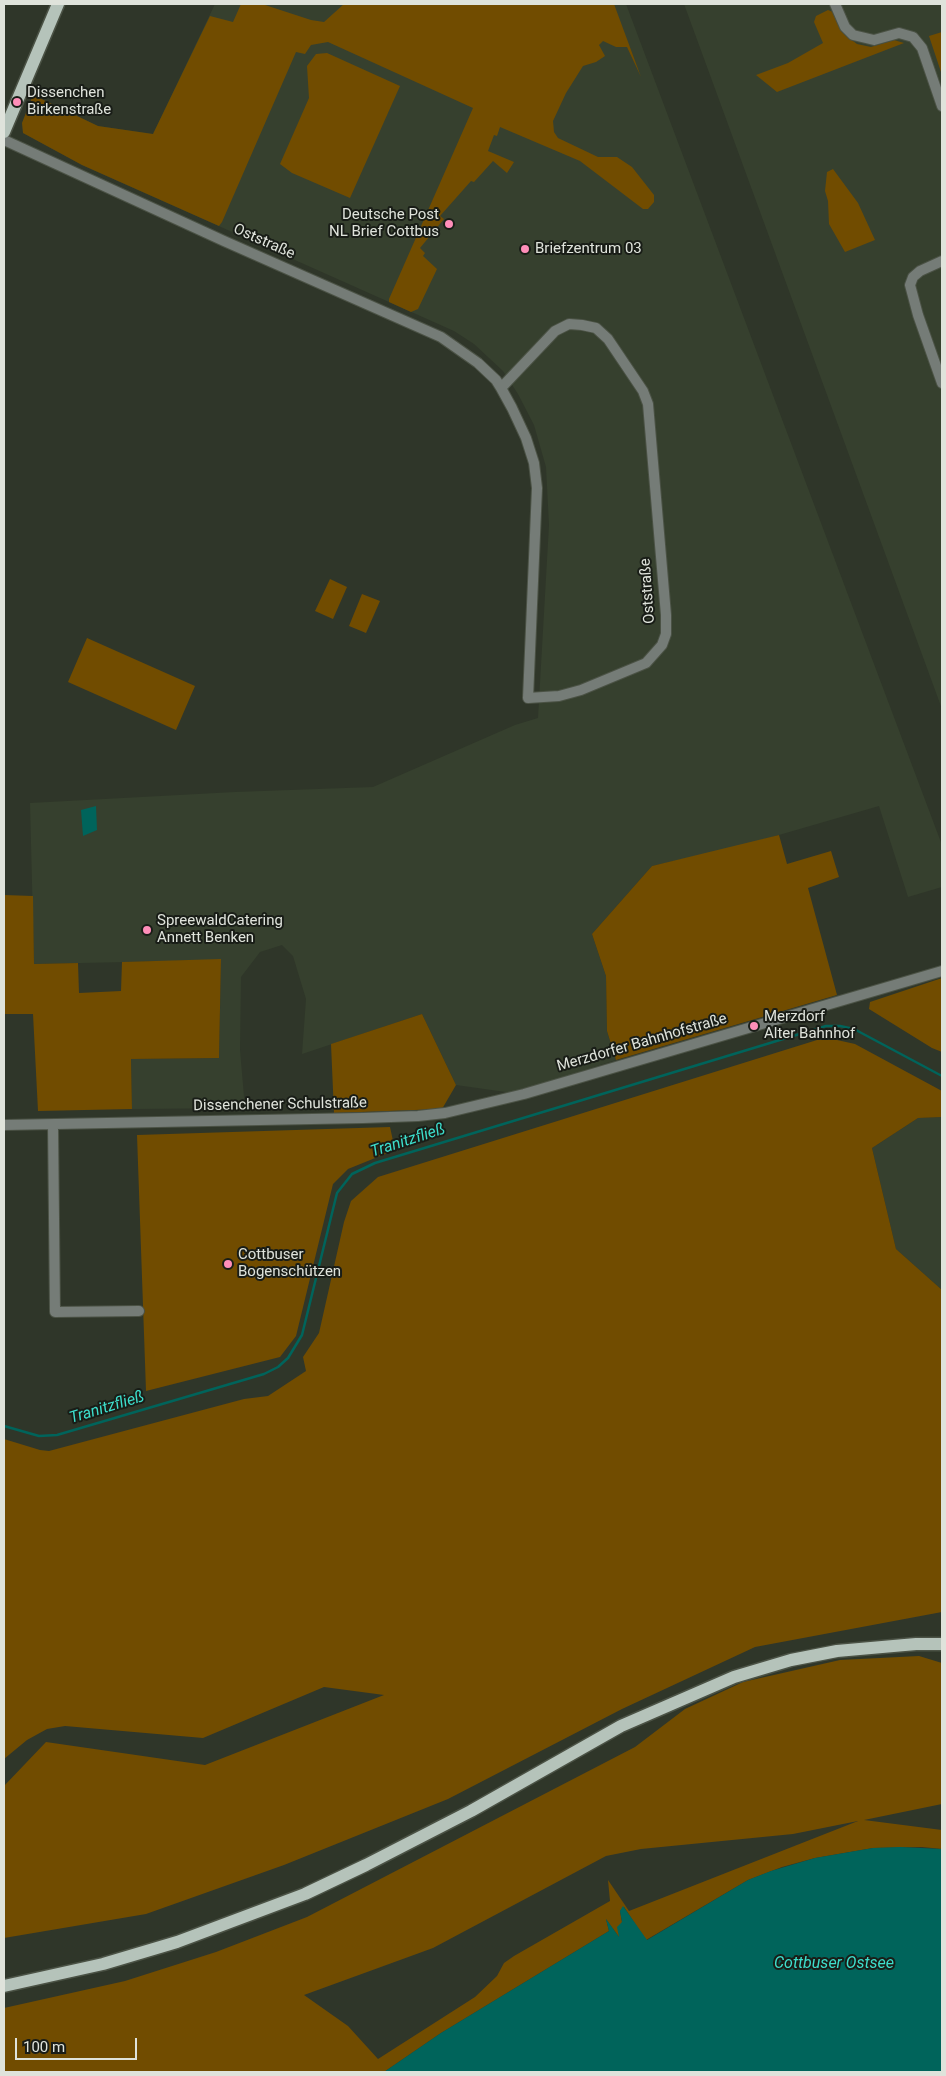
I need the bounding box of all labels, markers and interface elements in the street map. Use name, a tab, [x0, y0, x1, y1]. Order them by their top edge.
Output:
place label: Dissenchen Birkenstraße	[27, 84, 111, 119]
marker: Dissenchen Birkenstraße	[11, 96, 23, 108]
place label: Deutsche Post NL Brief Cottbus	[329, 206, 439, 241]
marker: Deutsche Post NL Brief Cottbus	[443, 218, 455, 230]
street label: Oststraße	[230, 220, 298, 264]
place label: Briefzentrum 03	[535, 240, 642, 258]
marker: Briefzentrum 03	[519, 243, 531, 255]
street label: Oststraße	[637, 558, 659, 624]
place label: SpreewaldCatering Annett Benken	[157, 912, 283, 947]
marker: SpreewaldCatering Annett Benken	[141, 924, 153, 936]
place label: Merzdorf Alter Bahnhof	[764, 1008, 855, 1043]
street label: Merzdorfer Bahnhofstraße	[555, 1010, 729, 1076]
marker: Merzdorf Alter Bahnhof	[748, 1020, 760, 1032]
street label: Dissenchener Schulstraße	[193, 1094, 367, 1116]
water label: Tranitzfließ	[368, 1120, 448, 1162]
place label: Cottbuser Bogenschützen	[238, 1246, 341, 1281]
marker: Cottbuser Bogenschützen	[222, 1258, 234, 1270]
water label: Tranitzfließ	[67, 1388, 147, 1428]
water label: Cottbuser Ostsee	[774, 1954, 894, 1974]
scale bar	[18, 2028, 140, 2060]
text: 100 m	[23, 2038, 65, 2056]

